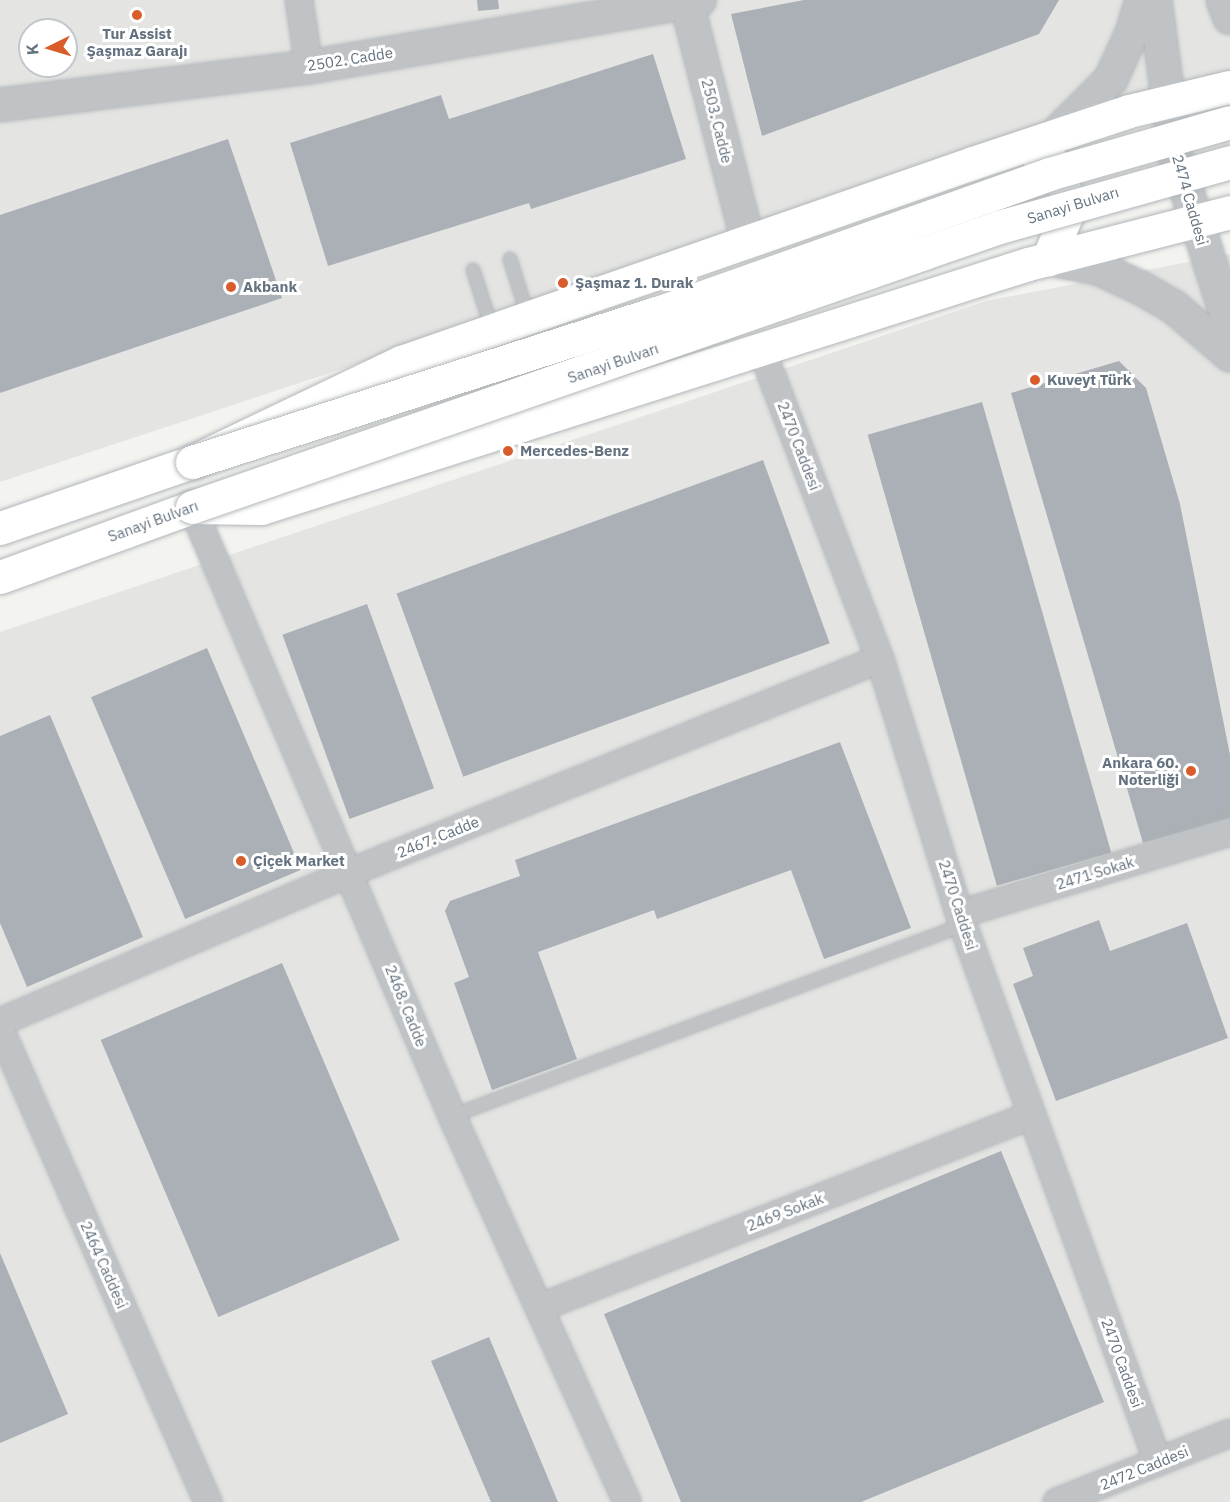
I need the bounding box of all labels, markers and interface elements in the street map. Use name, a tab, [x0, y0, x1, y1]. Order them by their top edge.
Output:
marker: Tur Assist Şaşmaz Garajı	[130, 8, 144, 22]
north arrow	[18, 18, 78, 78]
place label: Tur Assist Şaşmaz Garajı	[87, 24, 187, 59]
text: K	[22, 43, 43, 56]
street label: 2502. Cadde	[306, 43, 394, 75]
street label: 2503. Cadde	[698, 77, 736, 165]
street label: 2474 Caddesi	[1168, 153, 1212, 247]
street label: Sanayi Bulvarı	[1025, 183, 1121, 227]
place label: Şaşmaz 1. Durak	[575, 274, 693, 292]
marker: Şaşmaz 1. Durak	[556, 276, 570, 290]
place label: Akbank	[243, 278, 297, 296]
marker: Akbank	[224, 280, 238, 294]
street label: Sanayi Bulvarı	[565, 339, 661, 387]
place label: Kuveyt Türk	[1047, 371, 1131, 389]
marker: Kuveyt Türk	[1028, 373, 1042, 387]
street label: 2470 Caddesi	[774, 399, 824, 493]
place label: Mercedes-Benz	[520, 442, 629, 460]
marker: Mercedes-Benz	[501, 444, 515, 458]
street label: Sanayi Bulvarı	[105, 496, 201, 546]
place label: Ankara 60. Noterliği	[1102, 753, 1179, 788]
marker: Ankara 60. Noterliği	[1184, 764, 1198, 778]
street label: 2467. Cadde	[394, 812, 482, 862]
place label: Çiçek Market	[253, 852, 345, 870]
street label: 2471 Sokak	[1054, 853, 1136, 893]
marker: Çiçek Market	[234, 854, 248, 868]
street label: 2470 Caddesi	[935, 858, 981, 952]
street label: 2468. Cadde	[381, 962, 431, 1050]
street label: 2469 Sokak	[744, 1189, 826, 1235]
street label: 2464 Caddesi	[77, 1219, 131, 1311]
street label: 2470 Caddesi	[1098, 1316, 1146, 1410]
street label: 2472 Caddesi	[1097, 1442, 1191, 1494]

